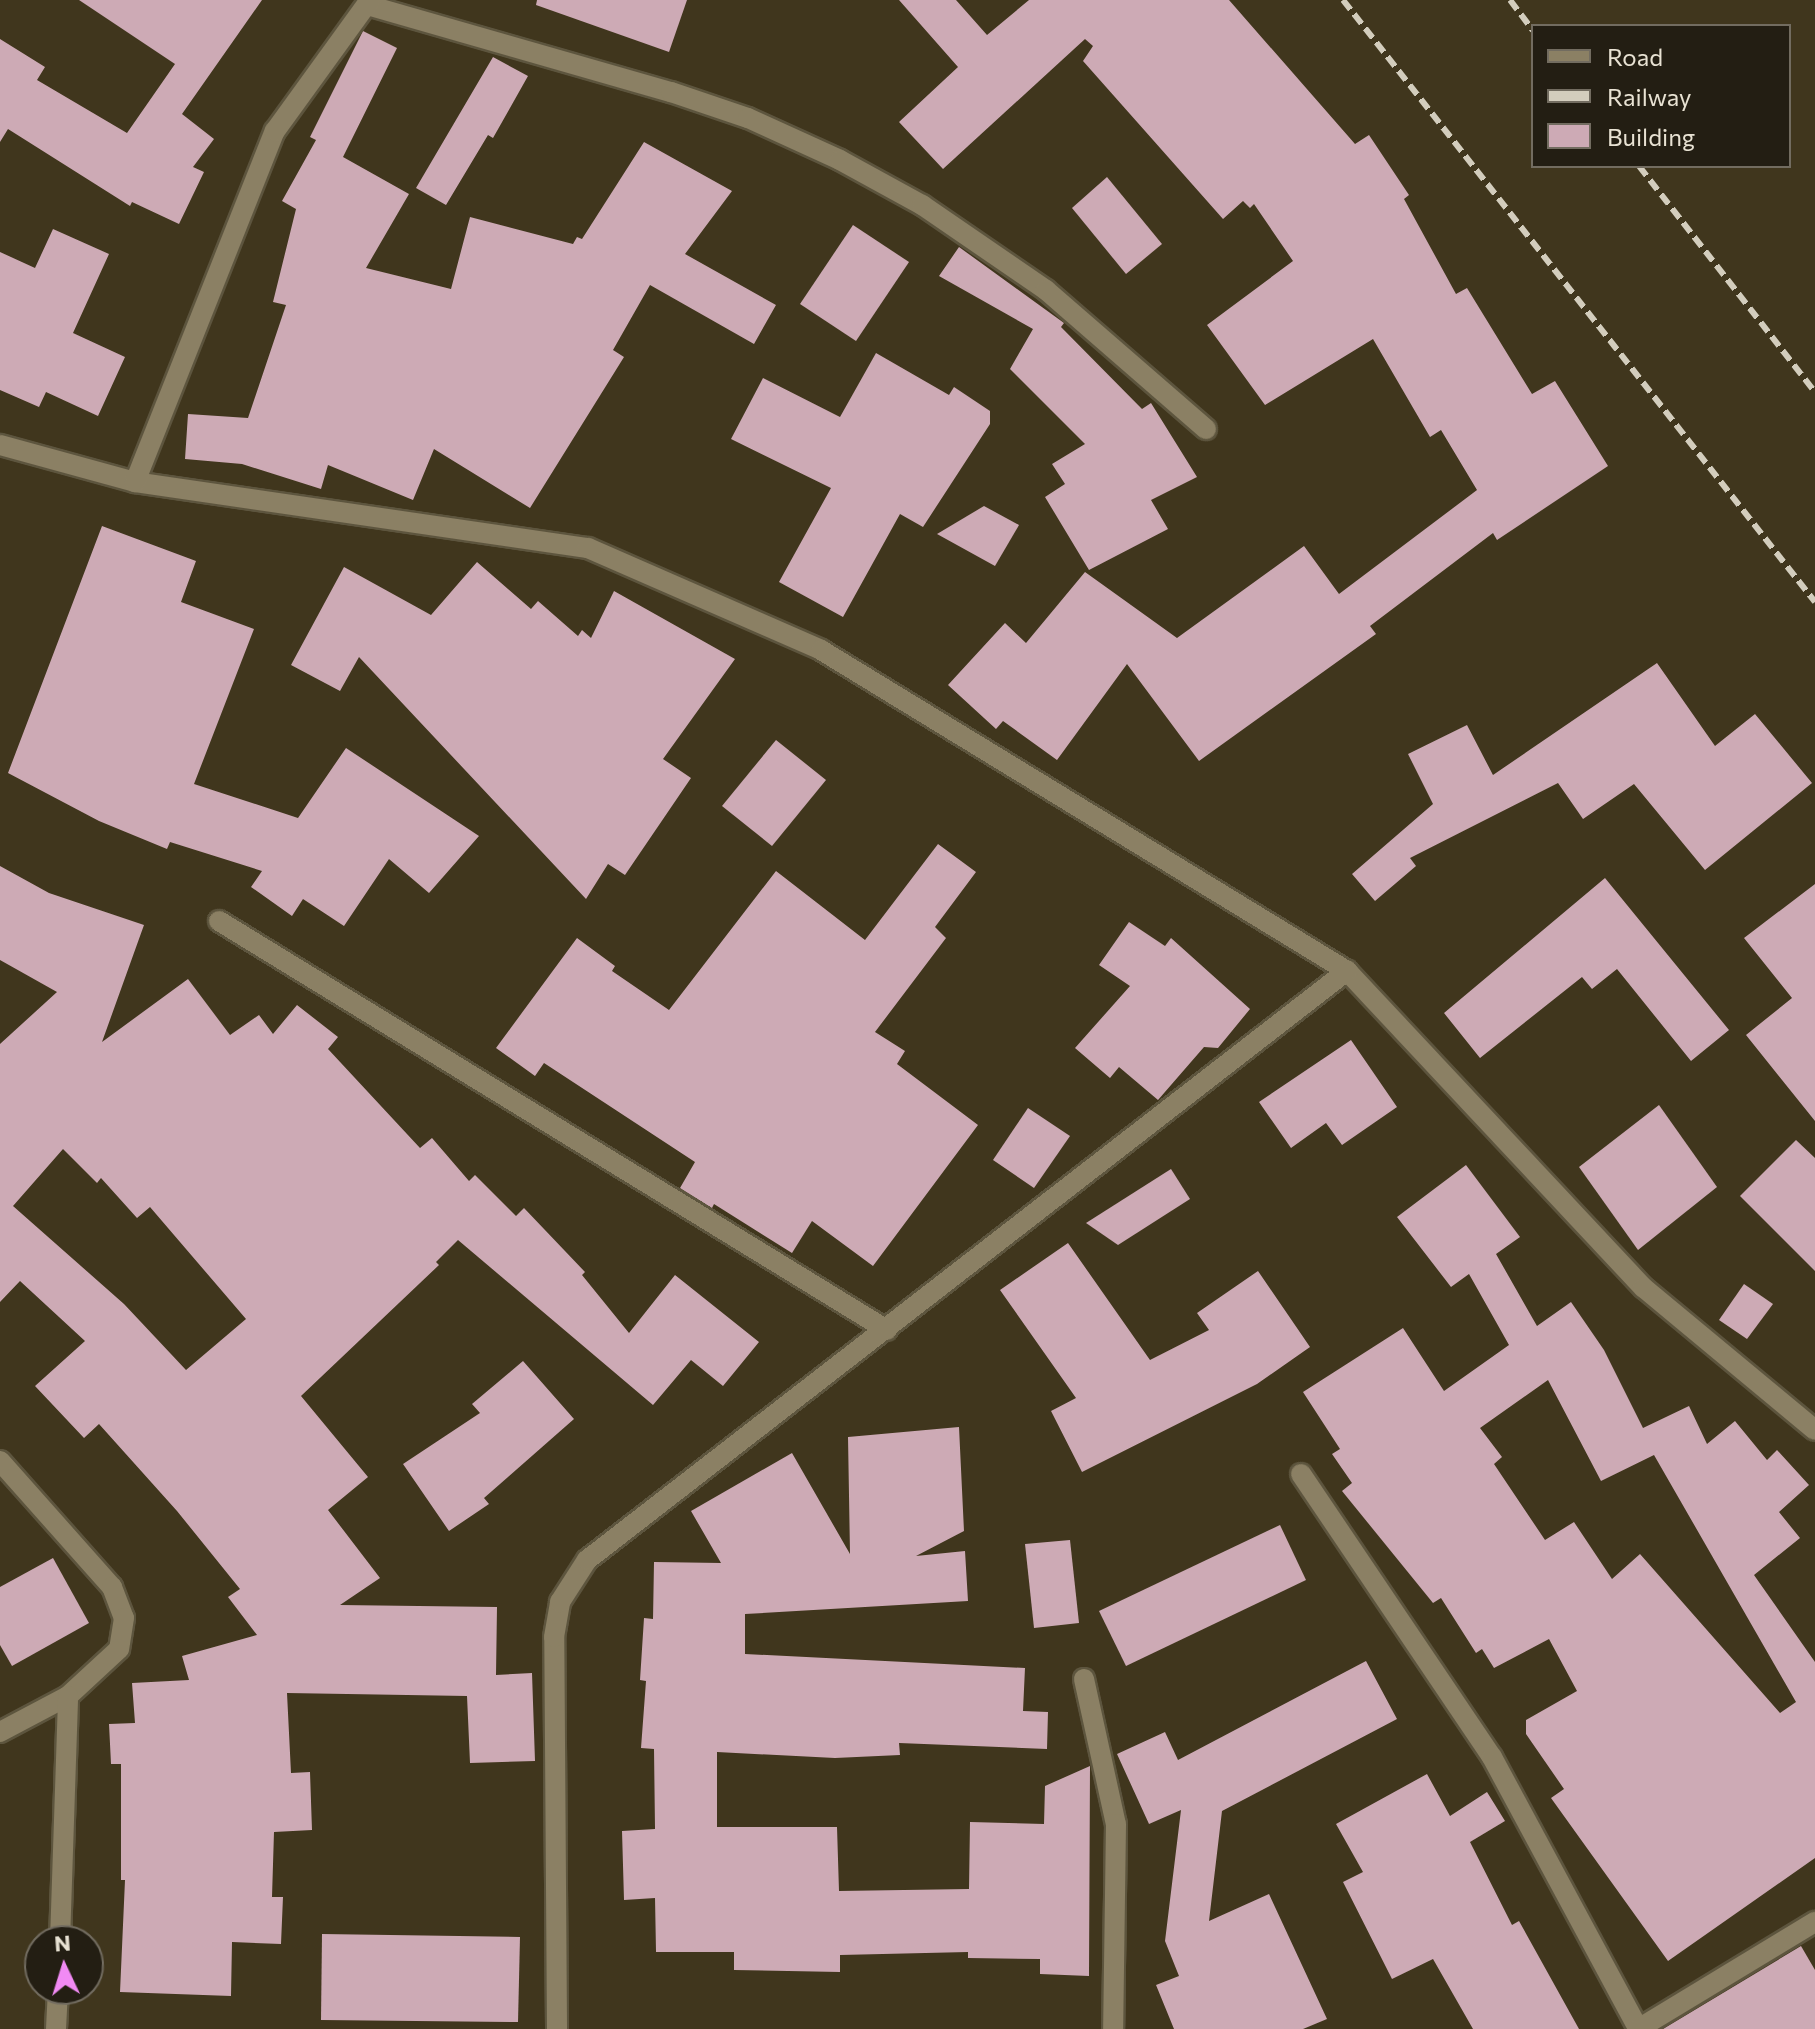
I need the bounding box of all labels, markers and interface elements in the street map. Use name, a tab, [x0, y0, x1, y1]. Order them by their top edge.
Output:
legend	[1531, 24, 1791, 168]
text: Road	[1607, 42, 1663, 71]
text: Railway	[1607, 82, 1692, 111]
text: Building	[1607, 122, 1695, 151]
north arrow	[24, 1925, 104, 2005]
text: N	[53, 1929, 72, 1957]

